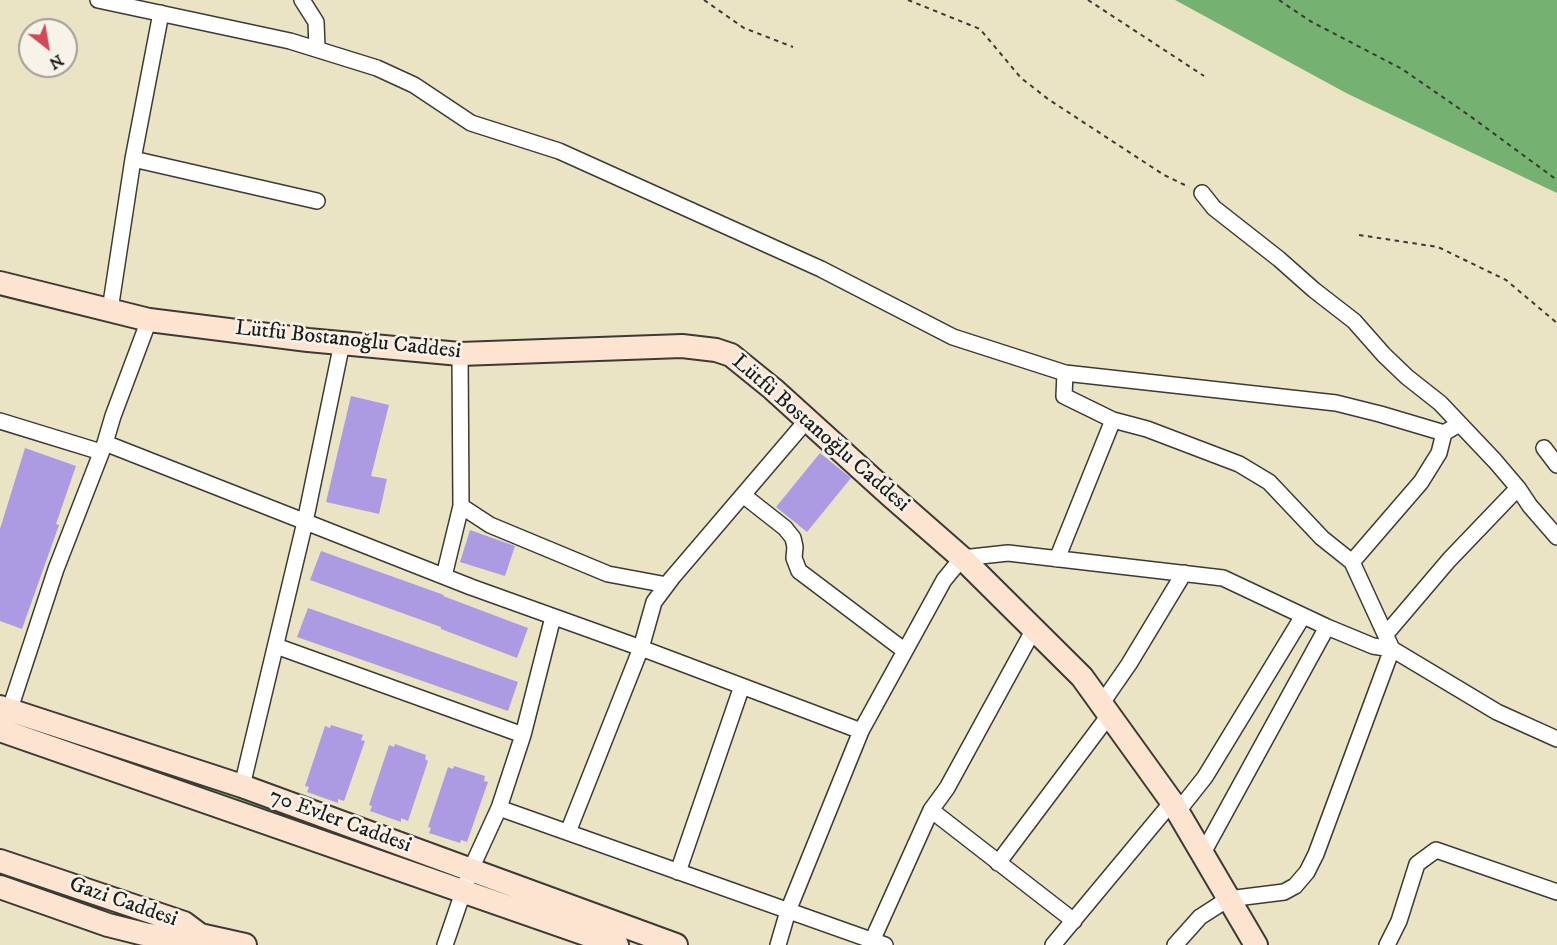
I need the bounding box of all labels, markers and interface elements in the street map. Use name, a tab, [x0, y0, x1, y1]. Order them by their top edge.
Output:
north arrow	[18, 18, 78, 78]
text: N	[45, 50, 67, 74]
street label: Lütfü Bostanoğlu Caddesi	[234, 316, 462, 366]
street label: Lütfü Bostanoğlu Caddesi	[726, 350, 914, 518]
street label: 70 Evler Caddesi	[265, 784, 415, 860]
street label: Gazi Caddesi	[65, 872, 181, 934]

